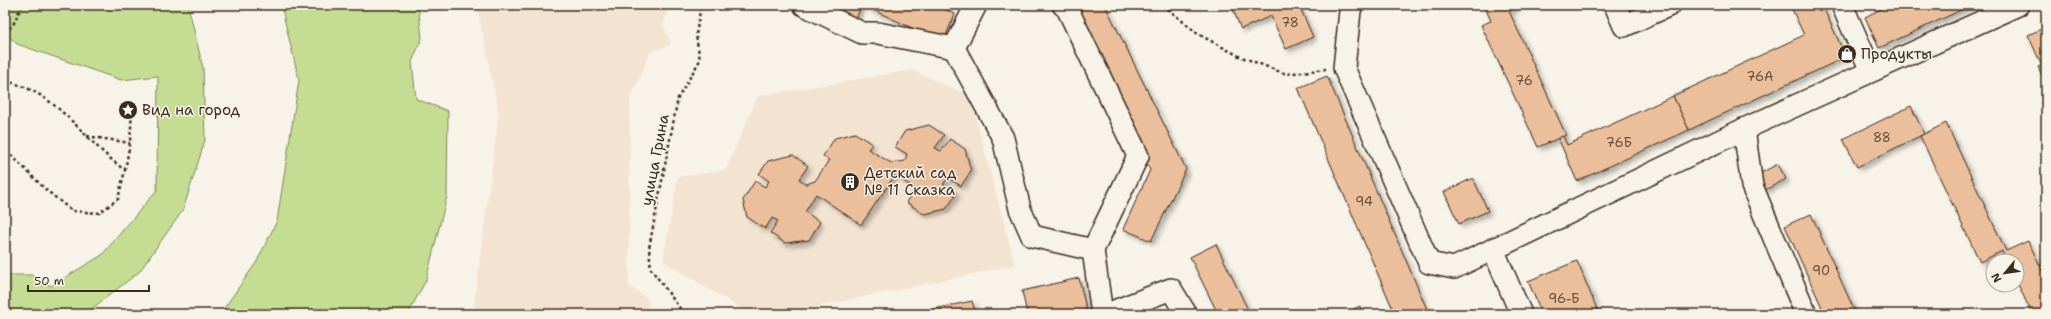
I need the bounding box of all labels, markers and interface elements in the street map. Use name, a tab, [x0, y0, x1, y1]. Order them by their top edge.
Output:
house number: 78	[1281, 14, 1299, 31]
shop icon: Продукты	[1836, 43, 1858, 65]
place label: Продукты	[1861, 44, 1932, 64]
house number: 76А	[1746, 68, 1774, 85]
house number: 76	[1515, 72, 1533, 89]
place icon: Вид на город	[117, 99, 139, 121]
place label: Вид на город	[142, 100, 241, 120]
street label: улица Грина	[636, 112, 674, 207]
house number: 88	[1873, 129, 1891, 146]
house number: 76Б	[1606, 134, 1632, 151]
place label: Детский сад № 11 Сказка	[864, 163, 957, 200]
building icon: Детский сад № 11 Сказка	[839, 171, 861, 193]
house number: 94	[1355, 193, 1373, 210]
north arrow	[1985, 253, 2025, 293]
house number: 90	[1812, 262, 1830, 279]
scale bar	[28, 267, 149, 293]
text: N	[1988, 270, 2005, 285]
text: 50 m	[34, 273, 64, 289]
house number: 96-Б	[1548, 290, 1580, 307]

